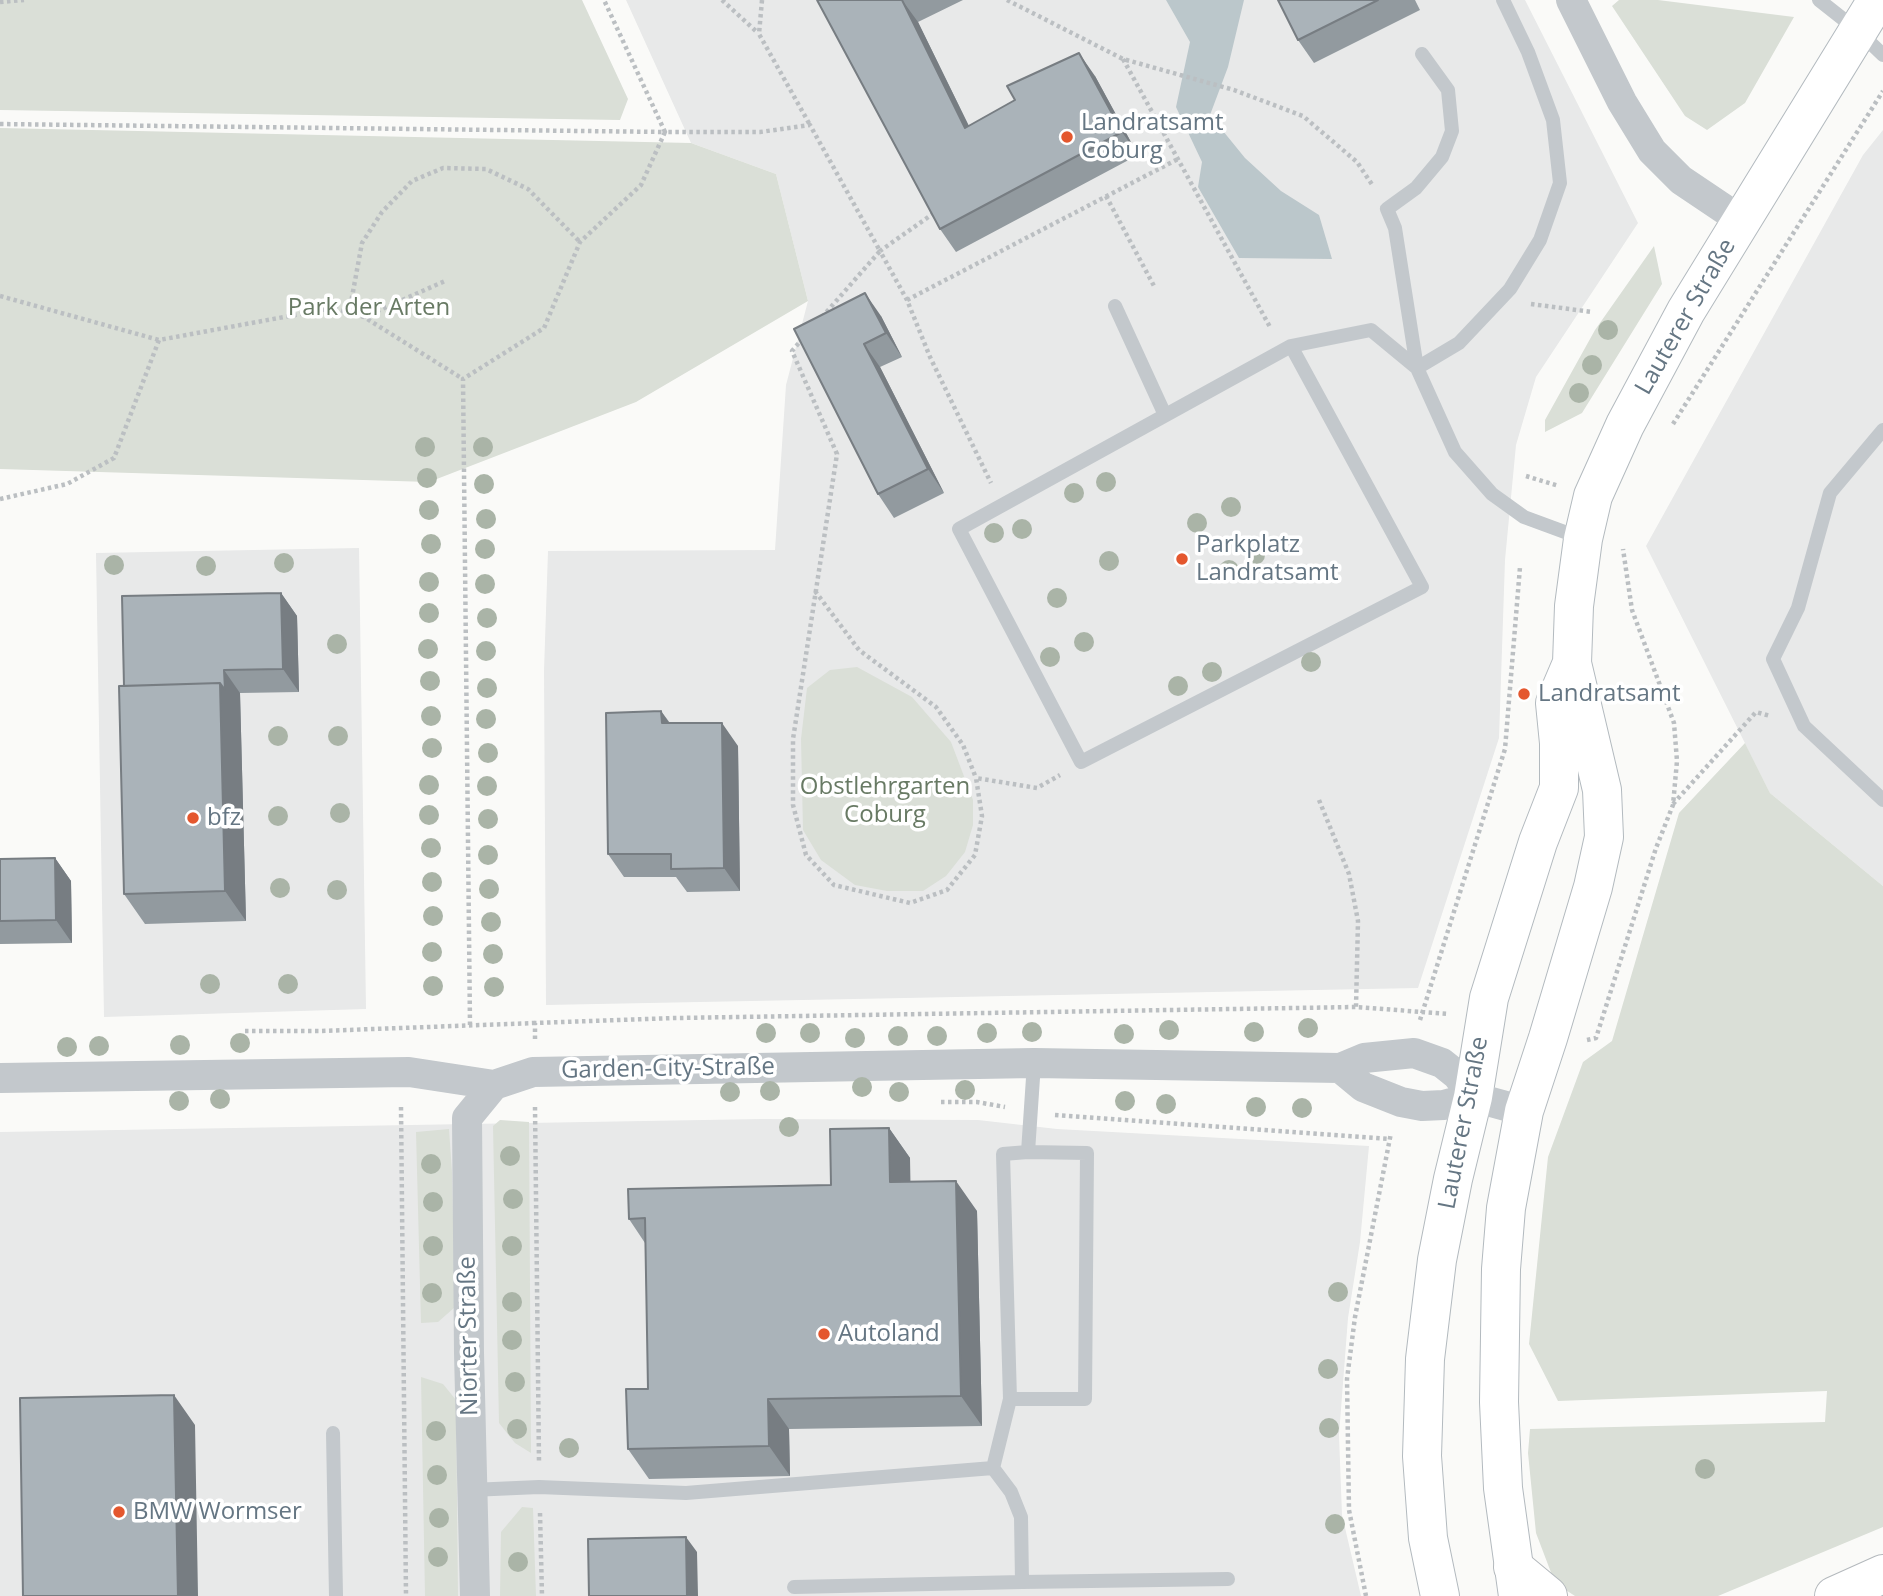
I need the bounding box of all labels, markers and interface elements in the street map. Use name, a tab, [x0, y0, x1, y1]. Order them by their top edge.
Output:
place label: Landratsamt Coburg	[1081, 109, 1224, 165]
marker: Landratsamt Coburg	[1059, 129, 1075, 145]
street label: Lauterer Straße	[1630, 234, 1742, 400]
park label: Park der Arten	[288, 294, 450, 322]
place label: Parkplatz Landratsamt	[1196, 531, 1339, 587]
marker: Parkplatz Landratsamt	[1174, 551, 1190, 567]
place label: Landratsamt	[1538, 680, 1681, 708]
marker: Landratsamt	[1516, 686, 1532, 702]
park label: Obstlehrgarten Coburg	[800, 773, 970, 829]
place label: bfz	[207, 804, 241, 832]
marker: bfz	[185, 810, 201, 826]
street label: Lauterer Straße	[1433, 1034, 1495, 1212]
street label: Garden-City-Straße	[561, 1053, 775, 1085]
street label: Niorter Straße	[453, 1256, 485, 1416]
place label: Autoland	[838, 1320, 940, 1348]
marker: Autoland	[816, 1326, 832, 1342]
place label: BMW Wormser	[133, 1498, 302, 1526]
marker: BMW Wormser	[111, 1504, 127, 1520]

